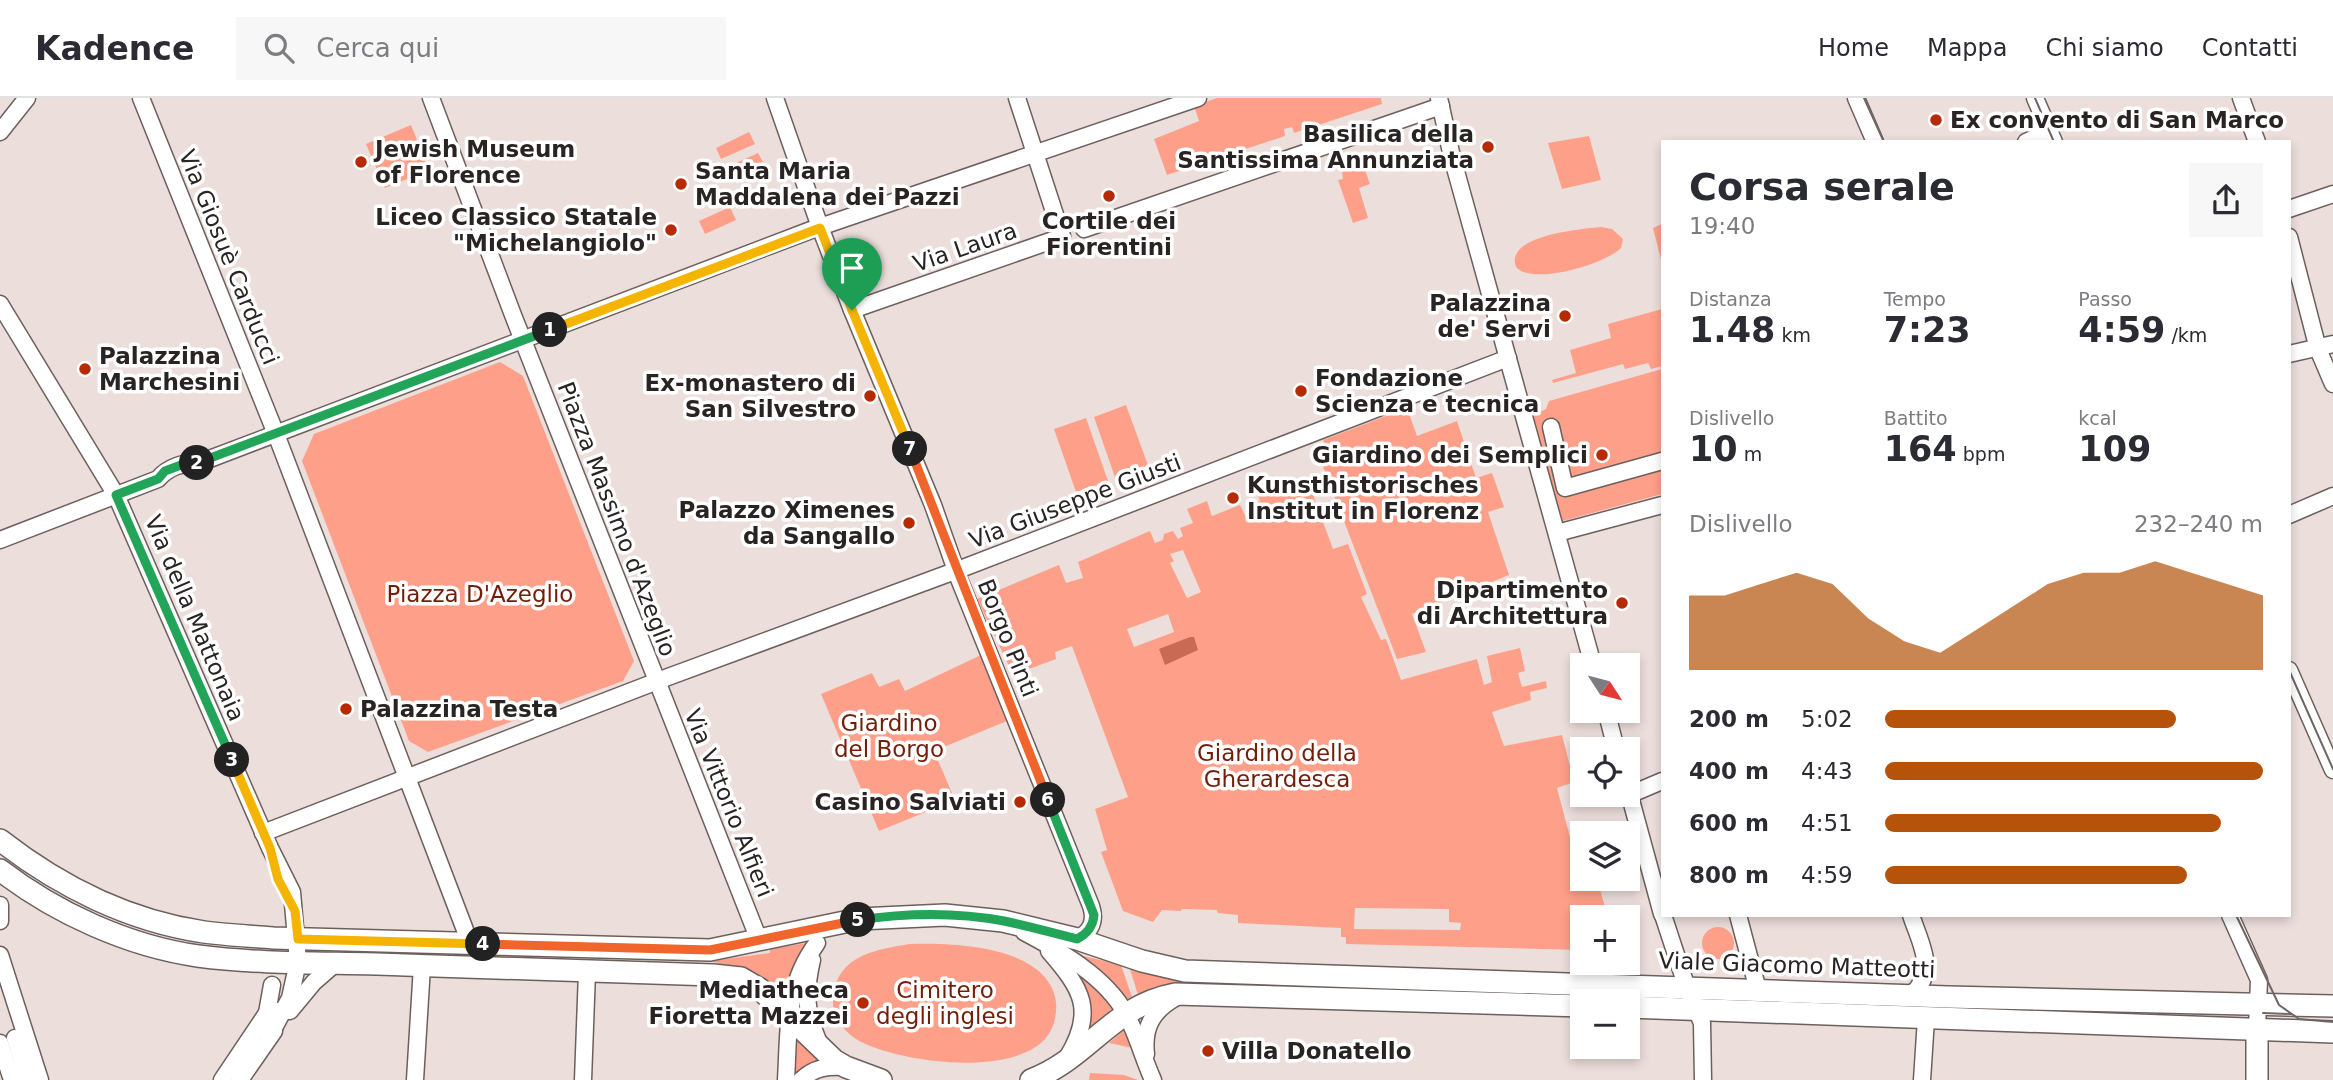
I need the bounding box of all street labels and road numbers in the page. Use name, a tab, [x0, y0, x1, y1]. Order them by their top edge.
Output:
street label: Via Giosuè Carducci	[174, 146, 284, 368]
street label: Via Laura	[910, 217, 1020, 277]
street label: Piazza Massimo d'Azeglio	[553, 378, 681, 660]
street label: Via Giuseppe Giusti	[965, 449, 1185, 553]
street label: Via della Mattonaia	[140, 511, 250, 725]
street label: Borgo Pinti	[973, 575, 1043, 701]
street label: Via Vittorio Alfieri	[679, 705, 779, 901]
street label: Viale Giacomo Matteotti	[1658, 947, 1936, 983]

